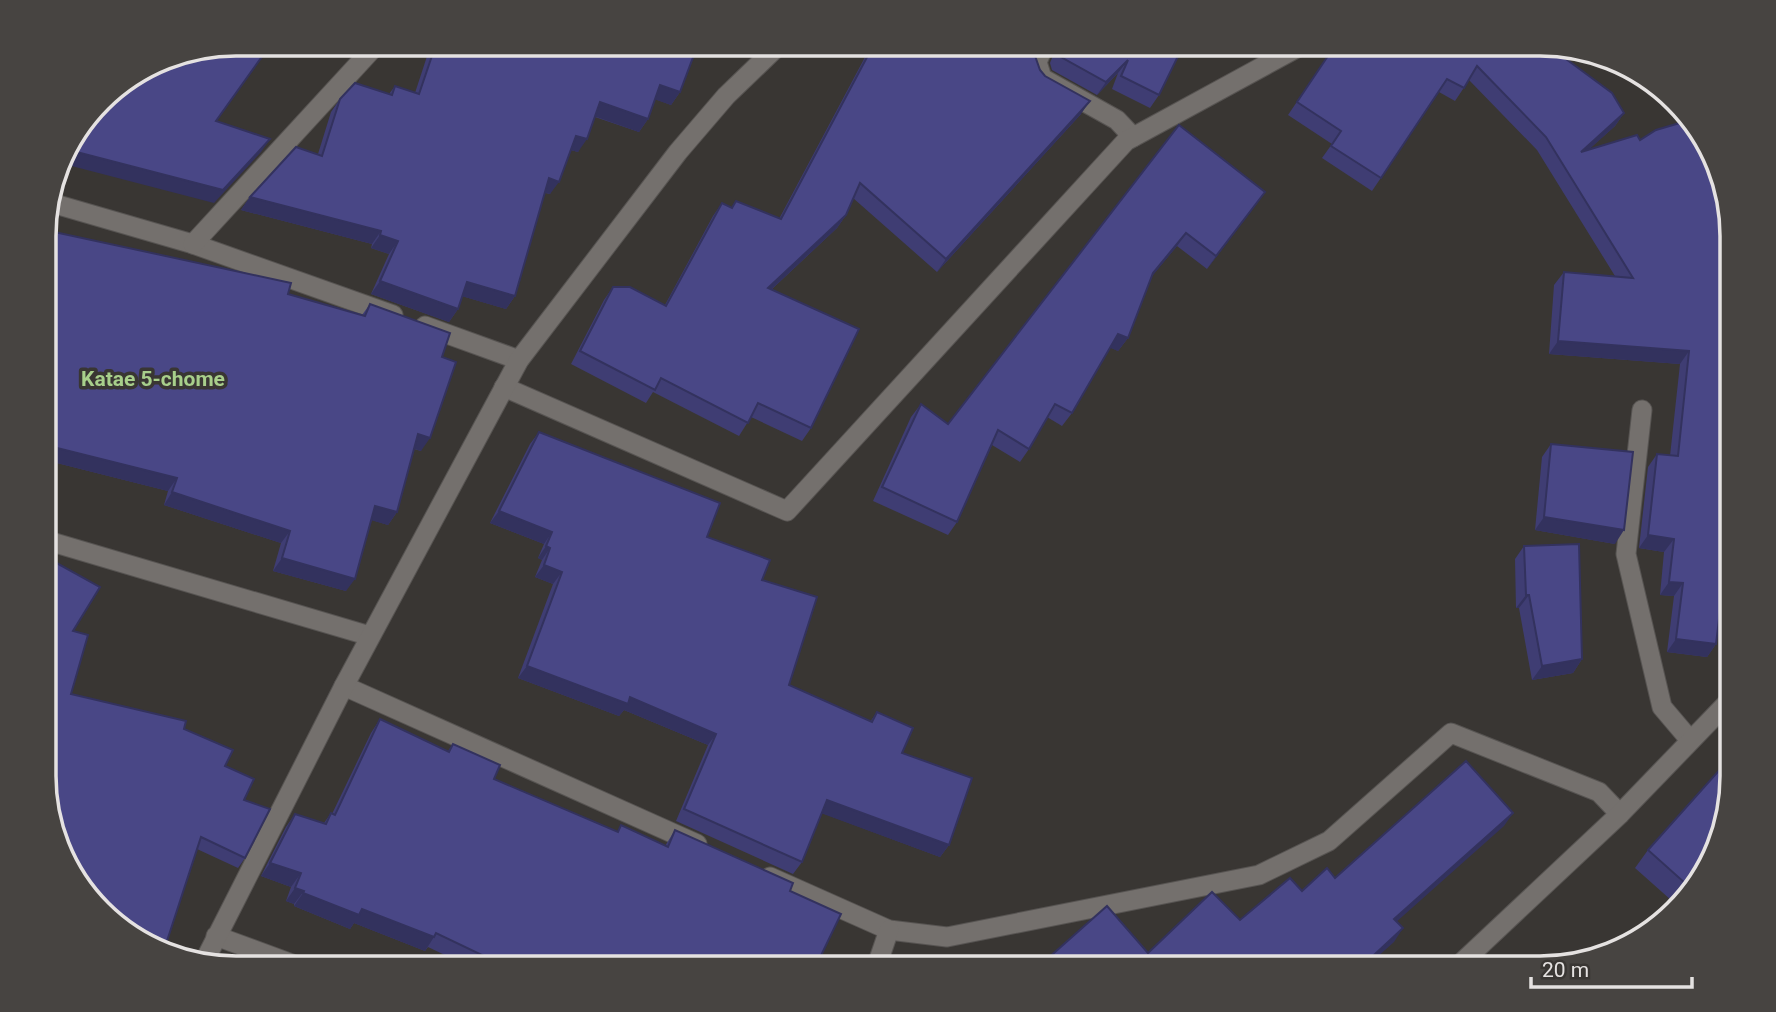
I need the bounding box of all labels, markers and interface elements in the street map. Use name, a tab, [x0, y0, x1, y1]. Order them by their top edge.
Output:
district label: Katae 5-chome	[81, 367, 225, 391]
scale bar	[1531, 946, 1692, 990]
text: 20 m	[1542, 958, 1589, 982]

